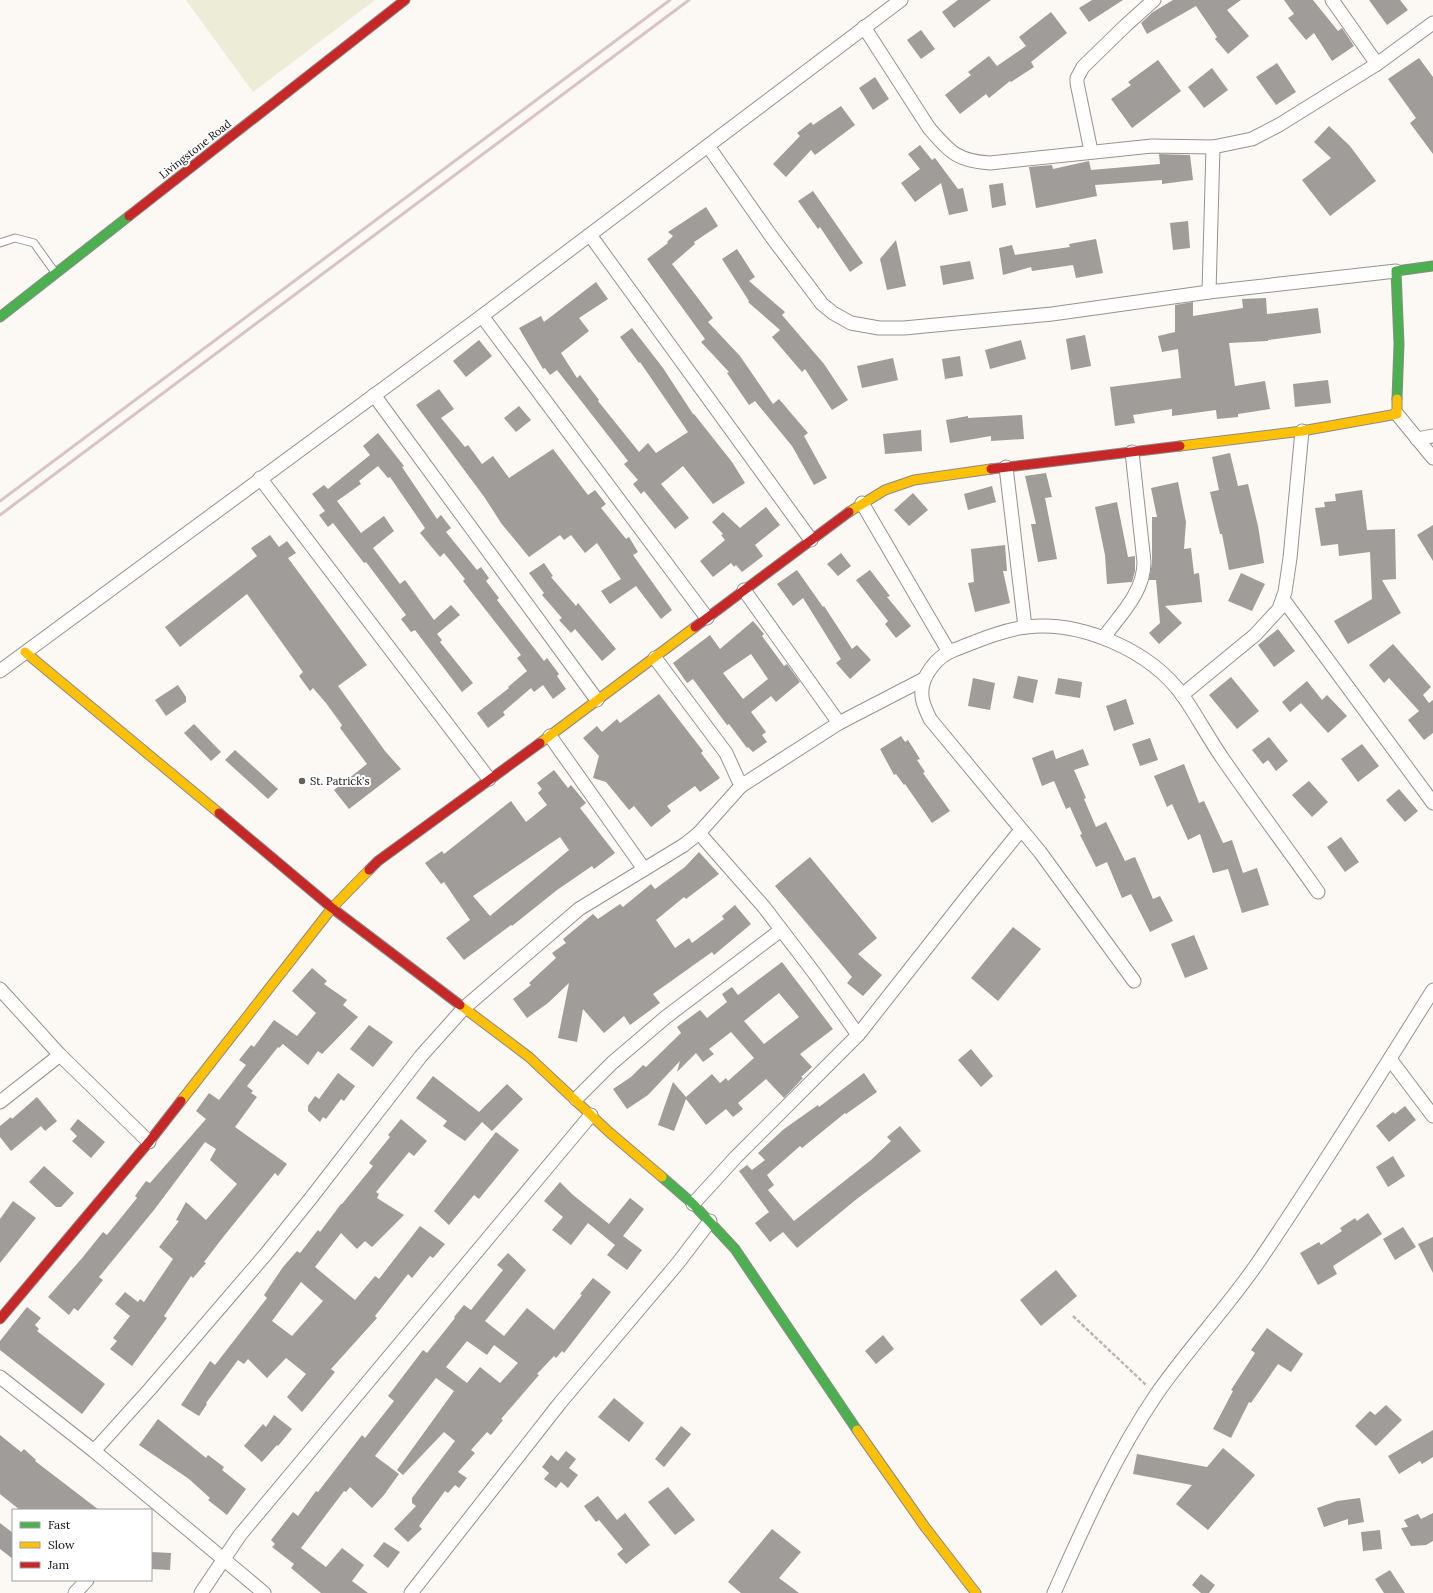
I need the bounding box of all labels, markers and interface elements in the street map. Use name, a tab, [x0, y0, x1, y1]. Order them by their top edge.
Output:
street label: Livingstone Road	[156, 116, 234, 182]
place label: St. Patrick's	[310, 774, 370, 788]
marker: St. Patrick's	[297, 776, 307, 786]
legend	[12, 1509, 152, 1581]
text: Fast	[48, 1517, 71, 1532]
text: Slow	[48, 1537, 75, 1552]
text: Jam	[47, 1557, 69, 1572]

